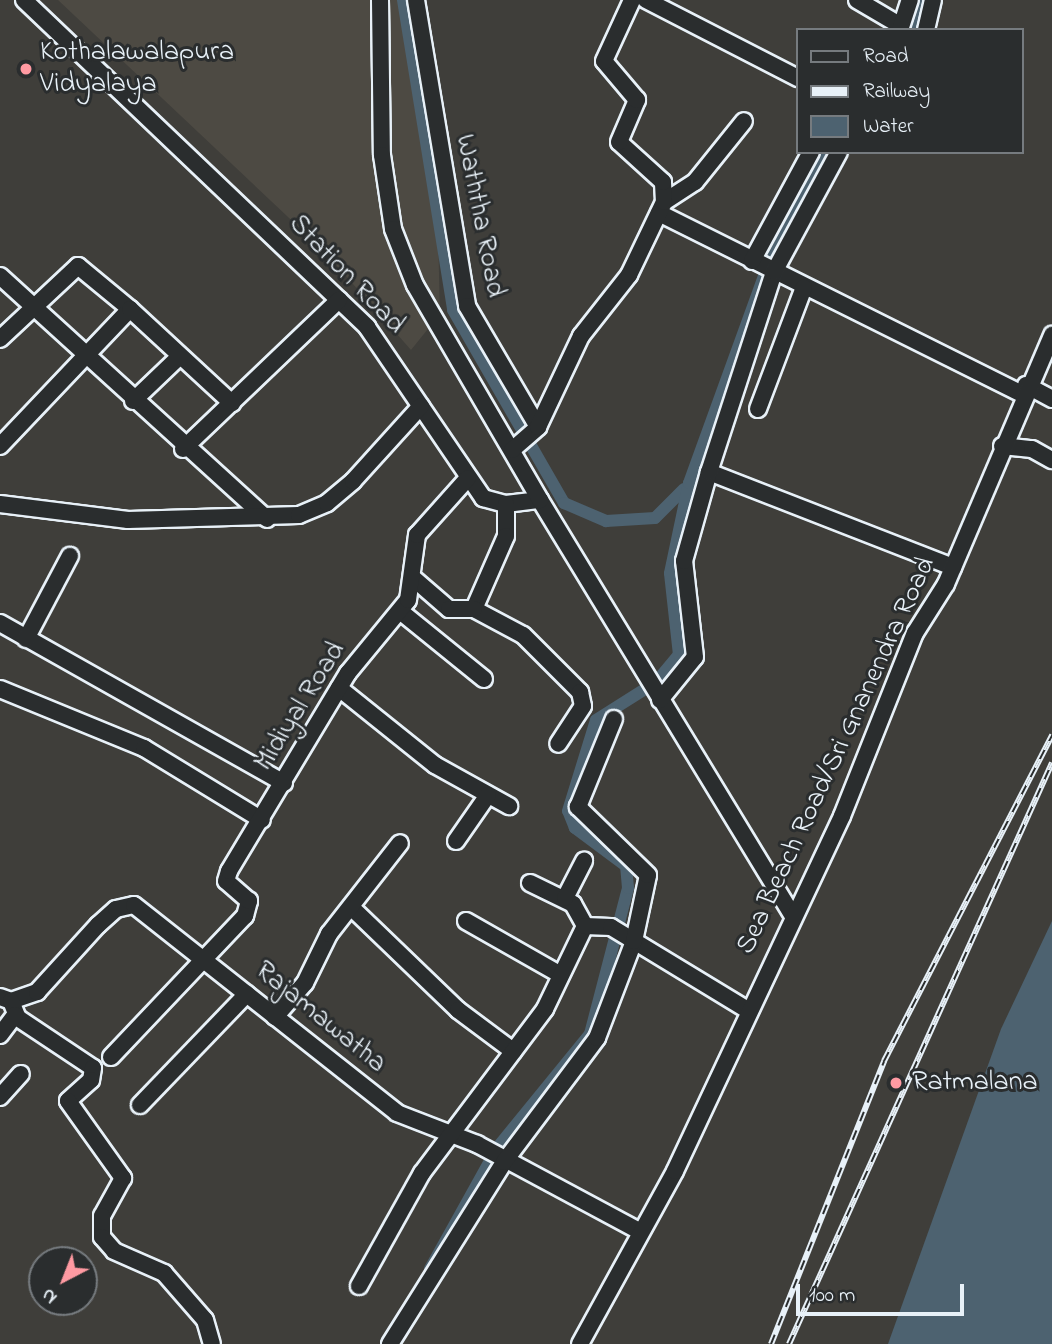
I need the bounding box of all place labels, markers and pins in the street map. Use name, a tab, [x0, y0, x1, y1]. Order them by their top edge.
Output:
place label: Kothalawalapura Vidyalaya	[40, 36, 234, 102]
marker: Kothalawalapura Vidyalaya	[18, 61, 34, 77]
place label: Ratmalana	[912, 1066, 1038, 1100]
marker: Ratmalana	[886, 1073, 906, 1093]

